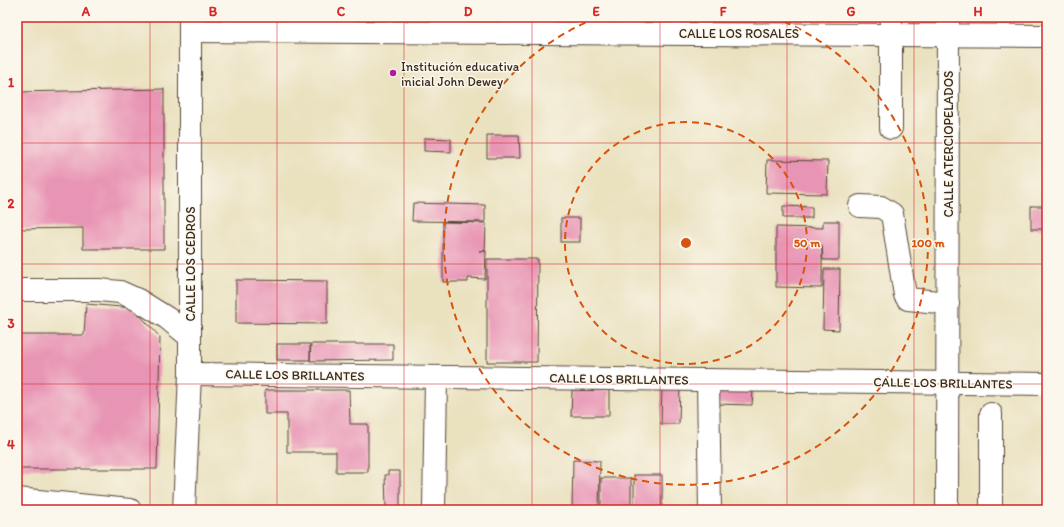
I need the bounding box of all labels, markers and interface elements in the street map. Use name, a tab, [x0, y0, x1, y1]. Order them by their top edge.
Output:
text: A	[81, 4, 91, 19]
text: B	[209, 4, 218, 19]
text: C	[337, 4, 346, 19]
text: D	[464, 4, 473, 19]
text: E	[592, 4, 600, 19]
text: F	[720, 4, 727, 19]
text: G	[847, 4, 856, 19]
text: H	[974, 4, 983, 19]
street label: CALLE LOS ROSALES	[679, 26, 799, 41]
place label: Institución educativa inicial John Dewey	[401, 59, 520, 89]
marker: Institución educativa inicial John Dewey	[388, 68, 398, 78]
street label: CALLE ATERCIOPELADOS	[941, 71, 956, 217]
text: 1	[8, 75, 14, 90]
text: 2	[8, 196, 15, 211]
street label: CALLE LOS CEDROS	[183, 206, 198, 322]
centre of rings	[679, 236, 693, 250]
text: 50 m	[794, 236, 821, 250]
text: 100 m	[911, 236, 945, 250]
text: 3	[7, 316, 15, 331]
street label: CALLE LOS BRILLANTES	[225, 366, 365, 384]
street label: CALLE LOS BRILLANTES	[549, 370, 689, 388]
street label: CALLE LOS BRILLANTES	[873, 374, 1013, 392]
text: 4	[7, 437, 15, 452]

